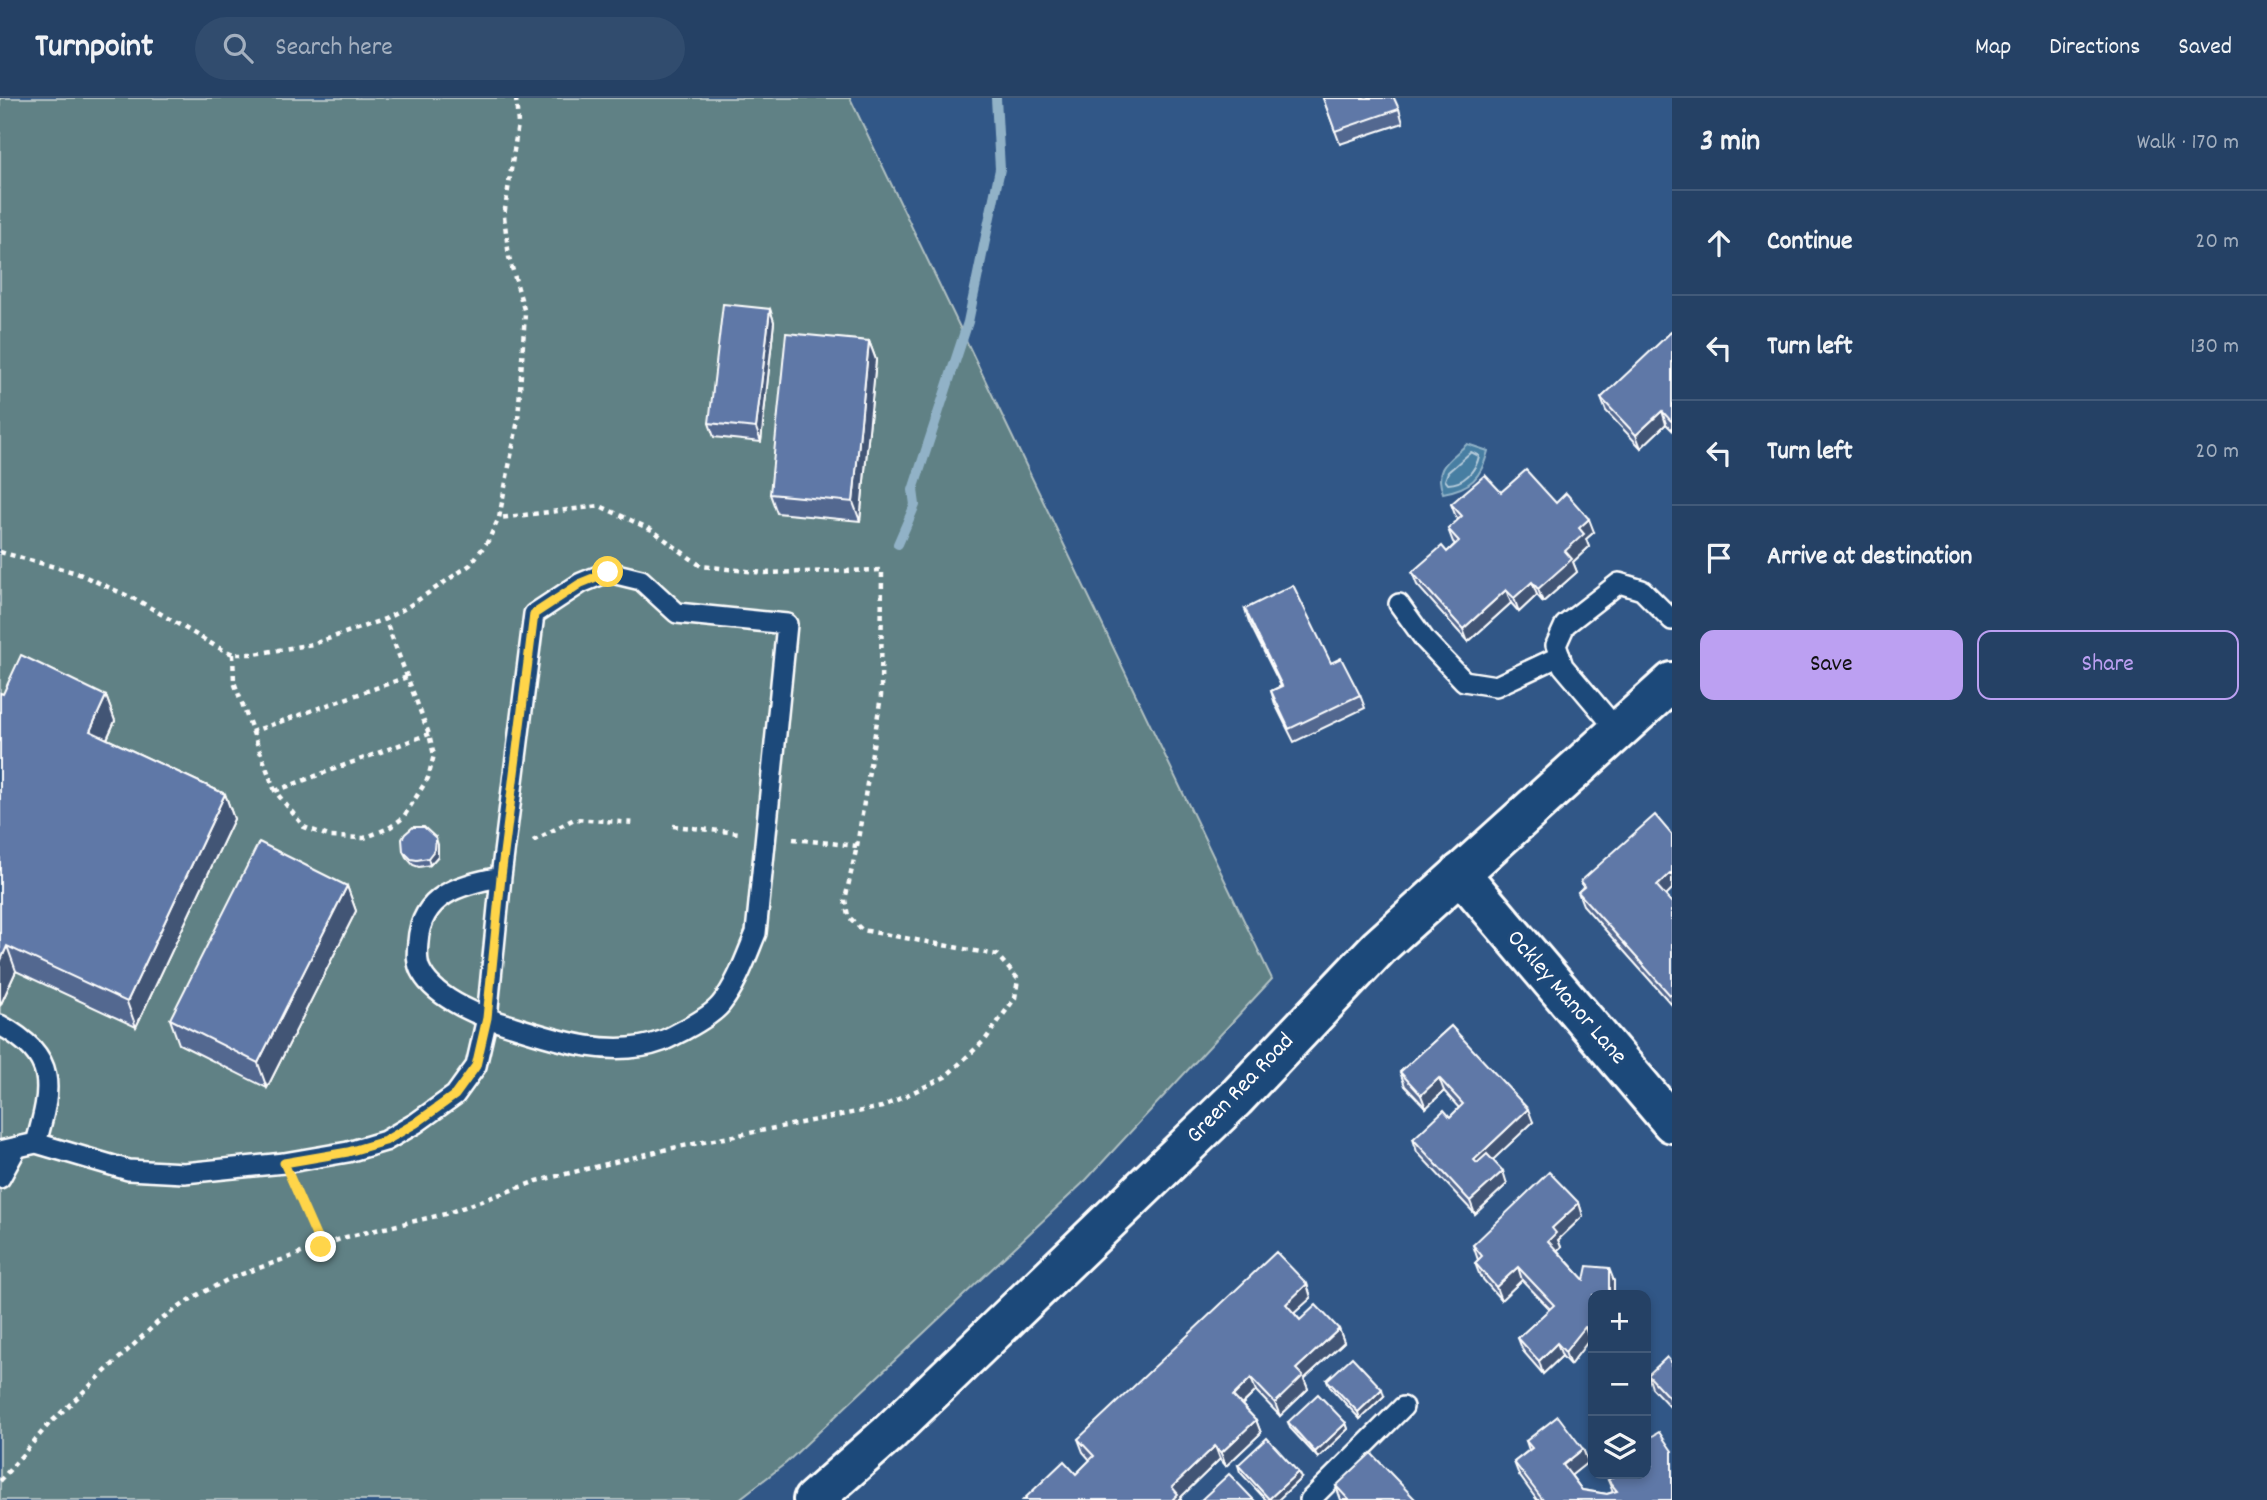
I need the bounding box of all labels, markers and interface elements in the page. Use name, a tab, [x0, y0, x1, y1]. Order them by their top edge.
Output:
search box	[195, 17, 685, 80]
text: Turnpoint	[35, 25, 153, 72]
icon: search	[219, 29, 257, 67]
text: Search here	[275, 30, 393, 67]
text: Map	[1975, 31, 2011, 65]
text: Directions	[2049, 31, 2140, 65]
text: Saved	[2178, 31, 2232, 65]
text: 3 min	[1700, 122, 1760, 165]
text: Walk · 170 m	[2137, 127, 2239, 160]
icon: ahead	[1700, 224, 1738, 262]
text: Continue	[1767, 224, 1852, 261]
text: 20 m	[2195, 226, 2239, 259]
icon: left	[1700, 329, 1738, 367]
text: Turn left	[1767, 329, 1853, 366]
text: 130 m	[2190, 331, 2239, 364]
icon: left	[1700, 434, 1738, 472]
text: Turn left	[1767, 434, 1853, 471]
text: 20 m	[2195, 436, 2239, 469]
icon: arrive	[1700, 539, 1738, 577]
text: Arrive at destination	[1767, 539, 1972, 576]
route start	[592, 556, 623, 587]
button: Save	[1700, 630, 1963, 700]
button: Share	[1977, 630, 2239, 700]
street label: Ockley Manor Lane	[1498, 923, 1634, 1073]
street label: Green Rea Road	[1179, 1026, 1303, 1152]
route end	[305, 1231, 336, 1262]
map controls	[1588, 1290, 1651, 1479]
button: +	[1588, 1290, 1651, 1353]
button: −	[1588, 1353, 1651, 1416]
button: layers	[1588, 1416, 1651, 1479]

